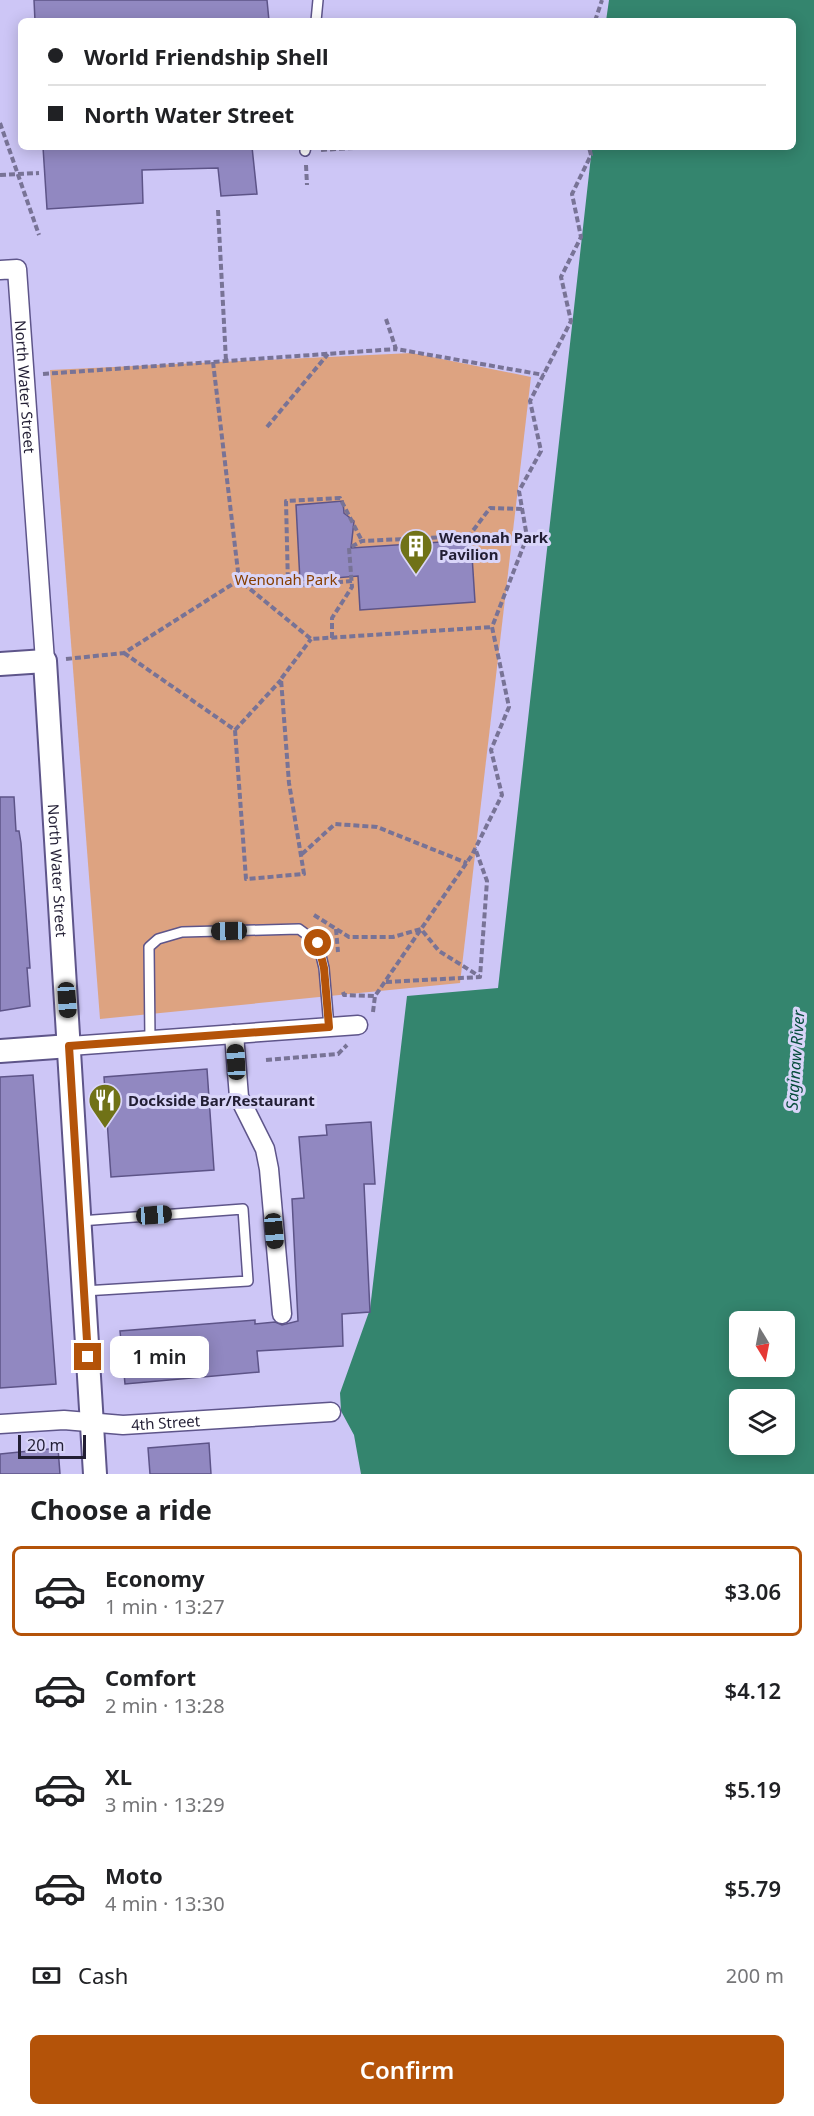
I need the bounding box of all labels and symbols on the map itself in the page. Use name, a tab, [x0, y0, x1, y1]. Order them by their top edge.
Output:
street label: North Water Street	[11, 319, 40, 454]
place label: Wenonah Park Pavilion	[439, 527, 549, 564]
building icon: Wenonah Park Pavilion	[398, 528, 434, 575]
park label: Wenonah Park	[234, 569, 338, 589]
street label: North Water Street	[44, 803, 72, 938]
car	[211, 922, 247, 940]
route start	[304, 929, 331, 956]
car	[57, 981, 77, 1019]
water label: Saginaw River	[781, 1009, 809, 1111]
car	[226, 1044, 246, 1080]
restaurant icon: Dockside Bar/Restaurant	[87, 1082, 123, 1129]
place label: Dockside Bar/Restaurant	[128, 1090, 315, 1110]
car	[135, 1205, 173, 1225]
car	[263, 1212, 285, 1250]
north arrow	[729, 1311, 795, 1377]
callout: 1 min	[109, 1336, 208, 1378]
route end	[74, 1343, 101, 1370]
street label: 4th Street	[130, 1410, 201, 1434]
scale bar	[18, 1432, 86, 1460]

